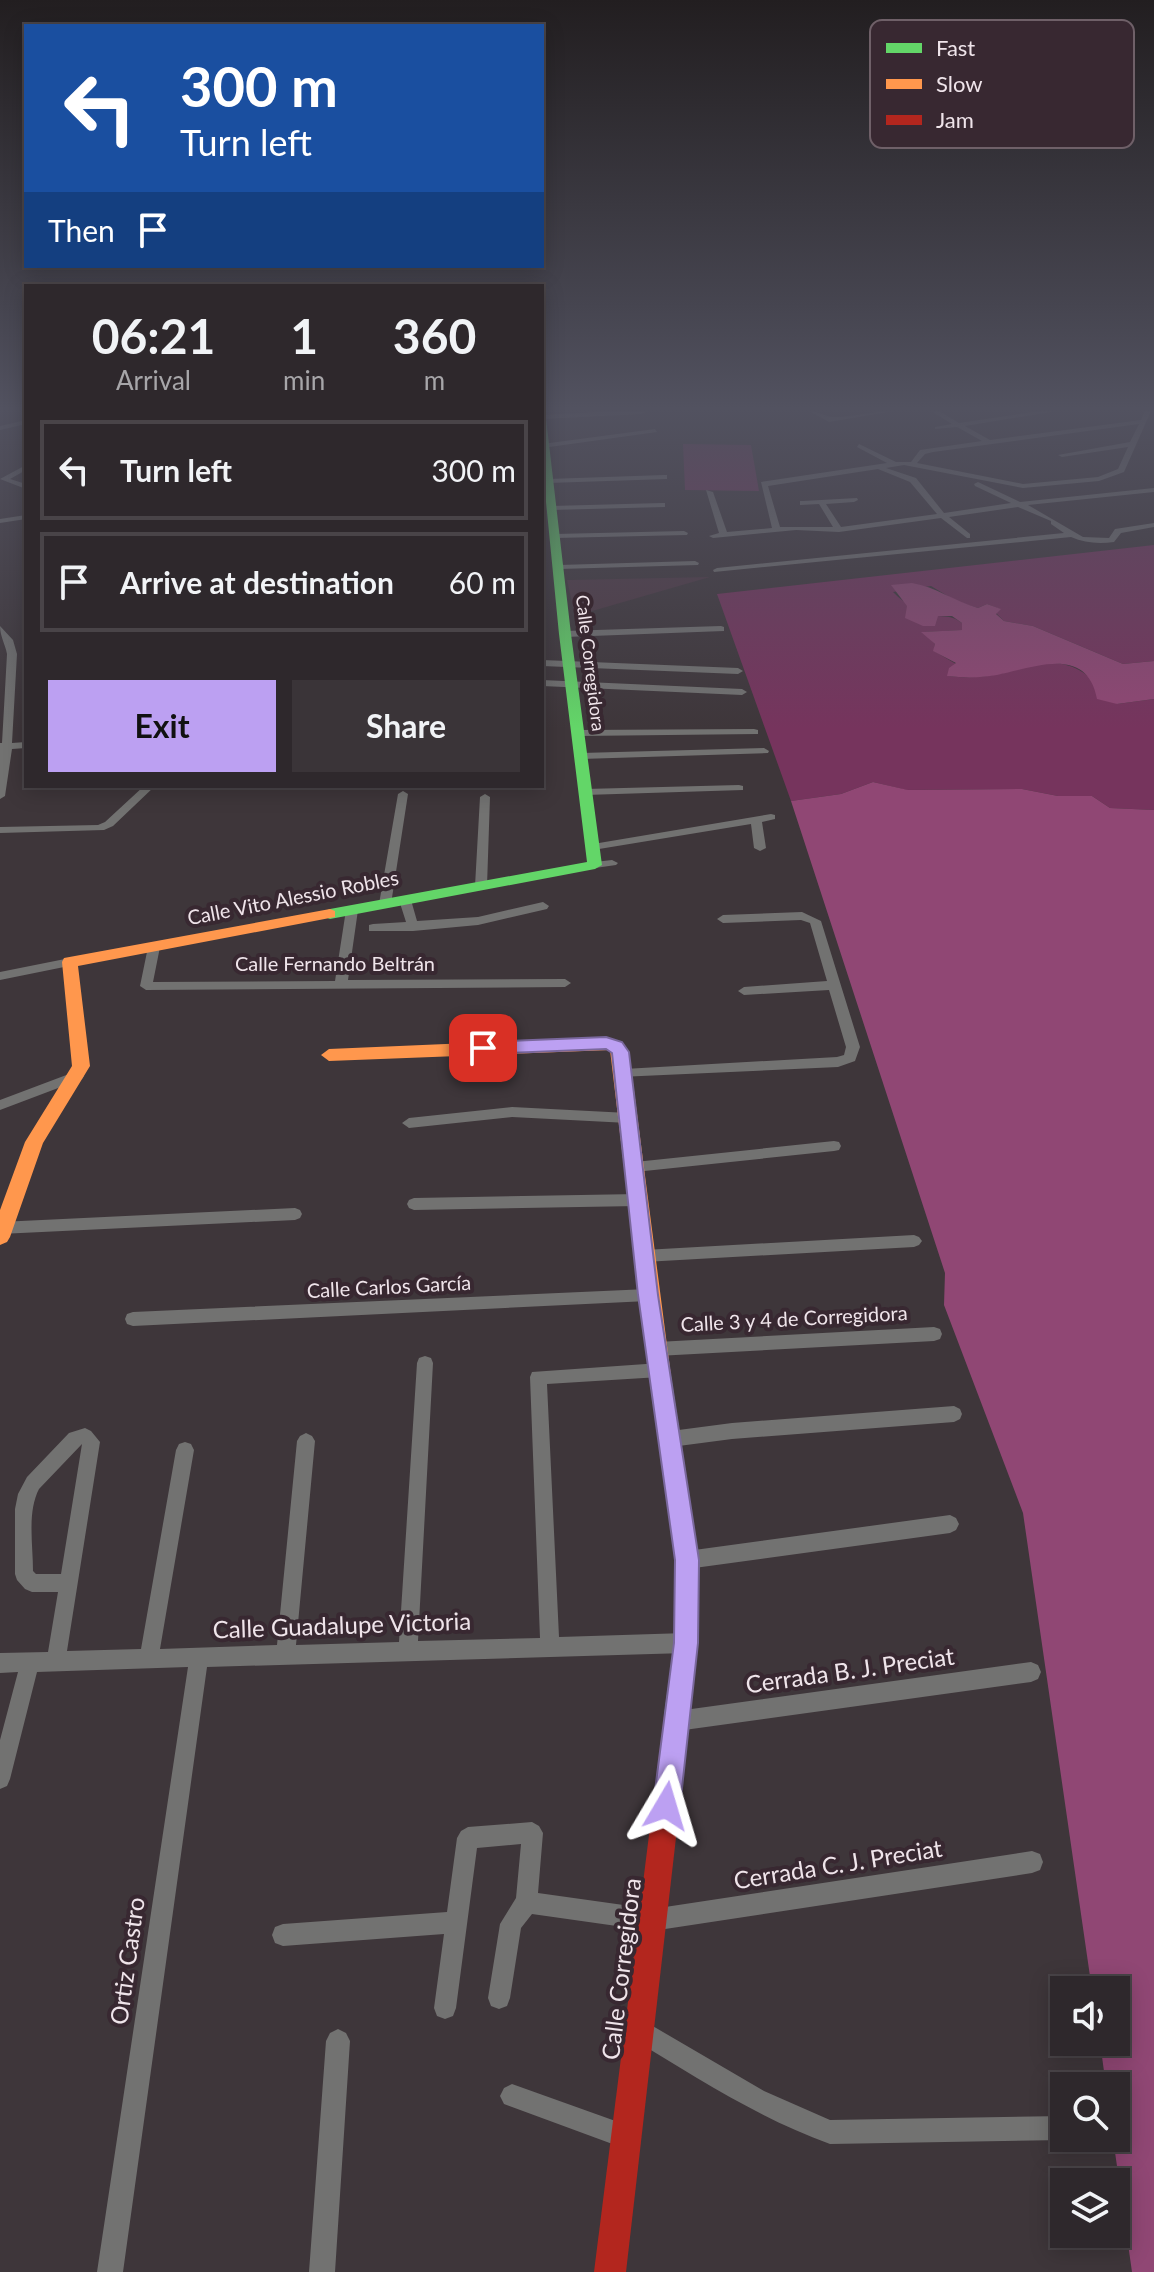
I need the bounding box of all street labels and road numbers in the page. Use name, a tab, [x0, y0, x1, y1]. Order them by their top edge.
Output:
street label: Calle Corregidora	[572, 593, 610, 732]
street label: Calle Vito Alessio Robles	[185, 865, 400, 929]
street label: Calle Fernando Beltrán	[235, 951, 435, 975]
street label: Calle Carlos García	[306, 1270, 472, 1302]
street label: Calle 3 y 4 de Corregidora	[680, 1300, 908, 1336]
street label: Calle Guadalupe Victoria	[212, 1605, 472, 1644]
street label: Cerrada B. J. Preciat	[744, 1640, 956, 1699]
street label: Cerrada C. J. Preciat	[731, 1833, 945, 1894]
street label: Calle Corregidora	[595, 1876, 646, 2061]
street label: Ortiz Castro	[103, 1895, 150, 2026]

